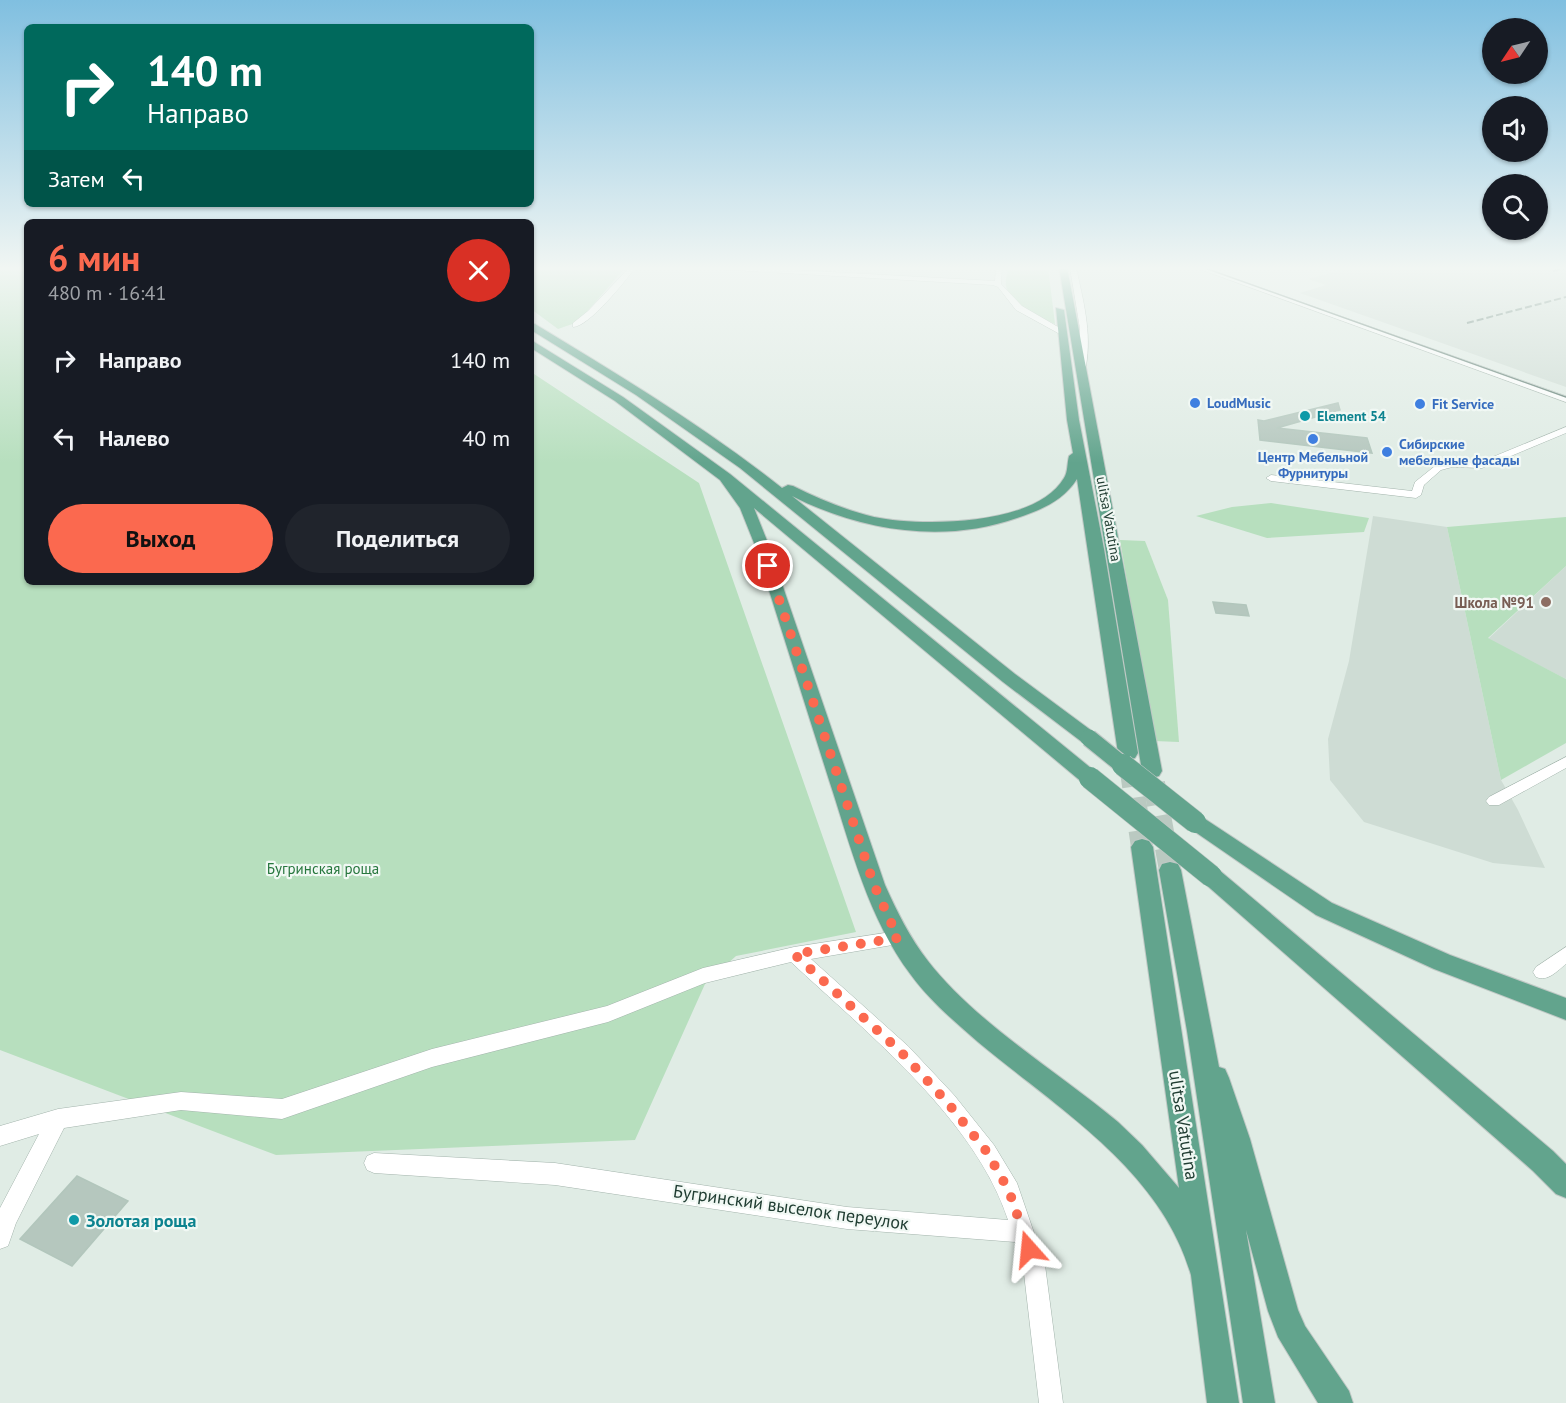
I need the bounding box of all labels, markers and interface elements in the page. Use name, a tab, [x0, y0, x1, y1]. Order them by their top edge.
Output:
north arrow	[1482, 18, 1548, 84]
map controls	[1482, 18, 1548, 240]
text: 140 m	[147, 43, 263, 98]
icon: right	[48, 48, 126, 126]
text: Направо	[147, 96, 249, 130]
button: sound	[1482, 96, 1548, 162]
icon: left	[117, 162, 150, 195]
text: Затем	[48, 165, 105, 193]
button: search	[1482, 174, 1548, 240]
text: 6 мин	[48, 234, 140, 281]
button: close	[447, 239, 510, 302]
text: 480 m · 16:41	[48, 280, 166, 306]
icon: right	[48, 344, 81, 377]
text: Направо	[99, 346, 182, 374]
text: 140 m	[450, 346, 510, 374]
place label: LoudMusic	[1207, 394, 1271, 412]
place label: Fit Service	[1432, 395, 1494, 413]
marker: LoudMusic	[1188, 396, 1202, 410]
marker: Fit Service	[1413, 397, 1427, 411]
place label: Element 54	[1317, 407, 1386, 425]
marker: Element 54	[1298, 409, 1312, 423]
icon: left	[48, 422, 81, 455]
text: Налево	[99, 424, 170, 452]
text: 40 m	[462, 424, 510, 452]
marker: Центр Мебельной Фурнитуры	[1306, 432, 1320, 446]
place label: Сибирские мебельные фасады	[1399, 435, 1520, 469]
marker: Сибирские мебельные фасады	[1380, 445, 1394, 459]
place label: Центр Мебельной Фурнитуры	[1258, 448, 1368, 482]
street label: ulitsa Vatutina	[1093, 475, 1125, 563]
button: Выход	[48, 504, 273, 573]
button: Поделиться	[285, 504, 510, 573]
pin	[742, 540, 793, 591]
icon: arrive	[751, 549, 784, 582]
place label: Школа №91	[1455, 593, 1534, 612]
marker: Школа №91	[1539, 595, 1553, 609]
park label: Бугринская роща	[267, 859, 379, 878]
street label: ulitsa Vatutina	[1164, 1069, 1204, 1181]
street label: Бугринский выселок переулок	[672, 1179, 911, 1235]
place label: Золотая роща	[86, 1209, 196, 1232]
marker: Золотая роща	[67, 1213, 81, 1227]
position arrow	[997, 1217, 1061, 1281]

